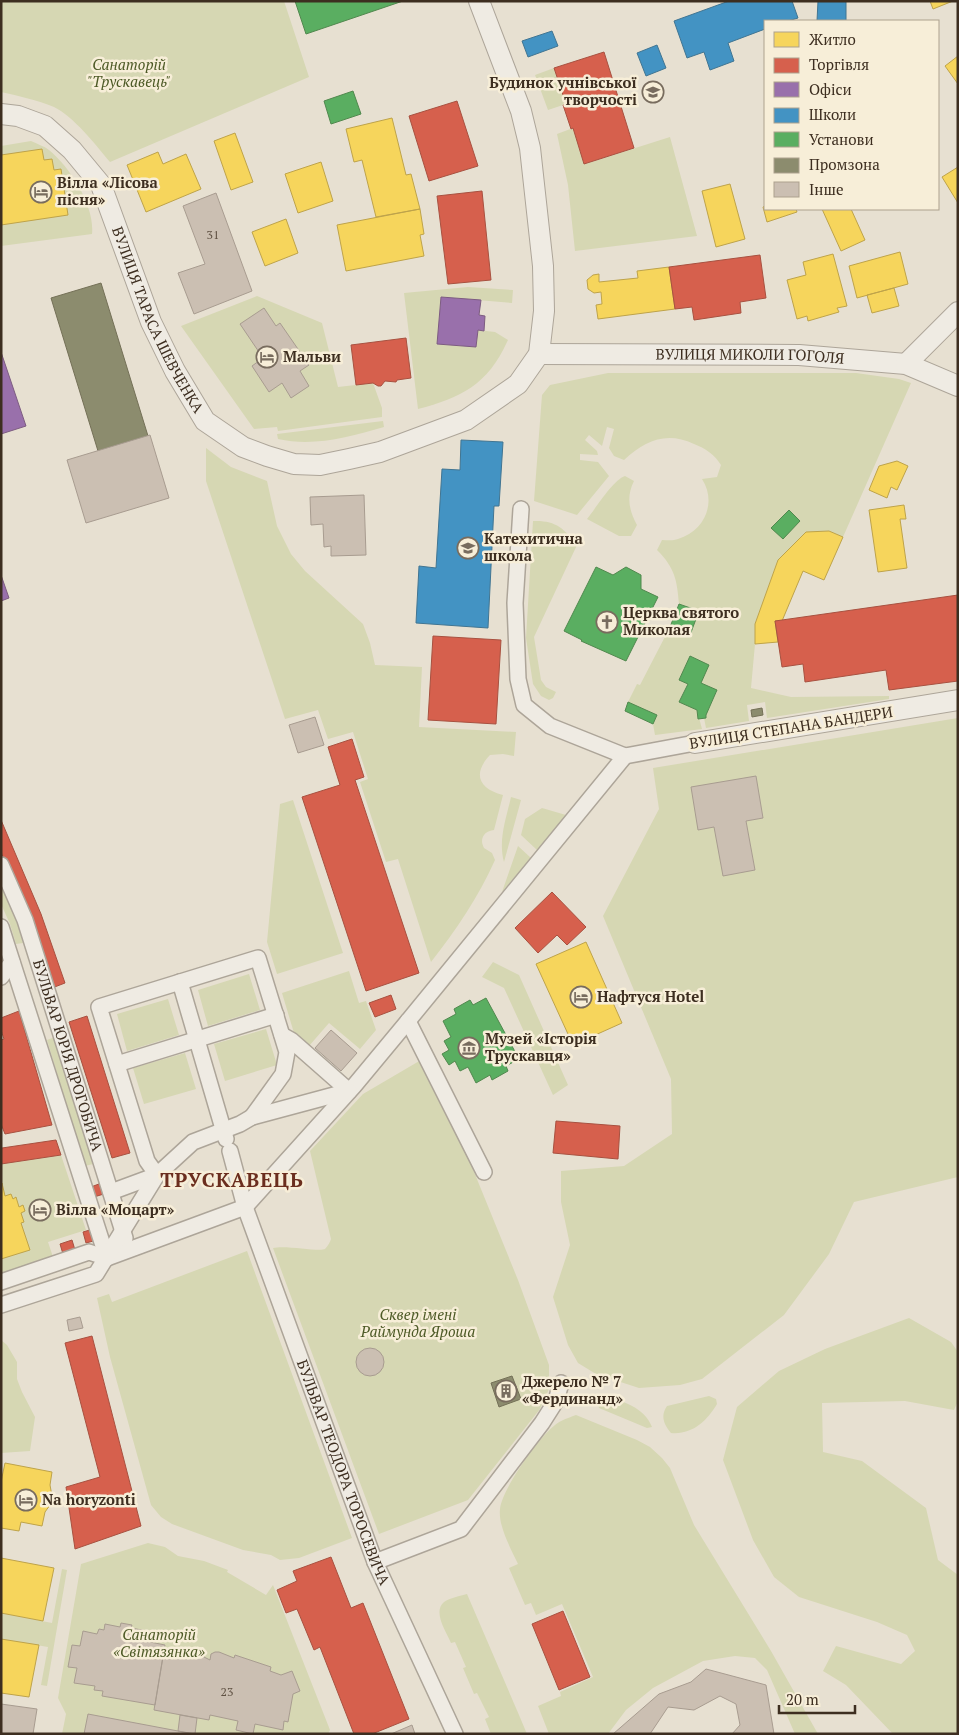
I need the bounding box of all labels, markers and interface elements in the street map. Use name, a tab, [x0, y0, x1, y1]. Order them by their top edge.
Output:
legend	[764, 20, 939, 210]
text: Житло	[809, 29, 856, 49]
park label: Санаторій "Трускавець"	[87, 54, 171, 91]
text: Торгівля	[809, 54, 869, 74]
place label: Будинок учнівської творчості	[489, 72, 637, 109]
text: Офіси	[809, 79, 852, 99]
school or university icon: Будинок учнівської творчості	[641, 80, 665, 104]
text: Школи	[809, 104, 856, 124]
text: Установи	[809, 129, 874, 149]
text: Промзона	[809, 154, 880, 174]
place label: Вілла «Лісова пісня»	[57, 172, 158, 209]
text: Інше	[809, 179, 844, 199]
hotel icon: Вілла «Лісова пісня»	[29, 180, 53, 204]
street label: ВУЛИЦЯ ТАРАСА ШЕВЧЕНКА	[108, 224, 209, 417]
house number: 31	[207, 227, 219, 242]
street label: ВУЛИЦЯ МИКОЛИ ГОГОЛЯ	[656, 343, 846, 368]
hotel icon: Мальви	[255, 345, 279, 369]
place label: Мальви	[283, 346, 341, 366]
place label: Катехитична школа	[484, 528, 583, 565]
school or university icon: Катехитична школа	[456, 536, 480, 560]
place label: Церква святого Миколая	[623, 602, 739, 639]
church icon: Церква святого Миколая	[595, 610, 619, 634]
street label: ВУЛИЦЯ СТЕПАНА БАНДЕРИ	[688, 701, 894, 753]
street label: БУЛЬВАР ЮРІЯ ДРОГОБИЧА	[29, 957, 108, 1154]
hotel icon: Нафтуся Hotel	[569, 985, 593, 1009]
place label: Нафтуся Hotel	[597, 986, 704, 1006]
place label: Музей «Історія Трускавця»	[485, 1028, 597, 1065]
museum icon: Музей «Історія Трускавця»	[457, 1036, 481, 1060]
district label: ТРУСКАВЕЦЬ	[160, 1166, 304, 1193]
hotel icon: Вілла «Моцарт»	[28, 1198, 52, 1222]
place label: Вілла «Моцарт»	[56, 1199, 175, 1219]
park label: Сквер імені Раймунда Яроша	[360, 1304, 475, 1341]
street label: БУЛЬВАР ТЕОДОРА ТОРОСЕВИЧА	[293, 1357, 396, 1589]
place label: Джерело № 7 «Фердинанд»	[522, 1371, 624, 1408]
building icon: Джерело № 7 «Фердинанд»	[494, 1379, 518, 1403]
hotel icon: Na horyzonti	[14, 1488, 38, 1512]
place label: Na horyzonti	[42, 1489, 136, 1509]
park label: Санаторій «Світязянка»	[113, 1624, 205, 1661]
scale bar	[779, 1682, 855, 1714]
house number: 23	[221, 1684, 233, 1699]
text: 20 m	[786, 1689, 819, 1709]

